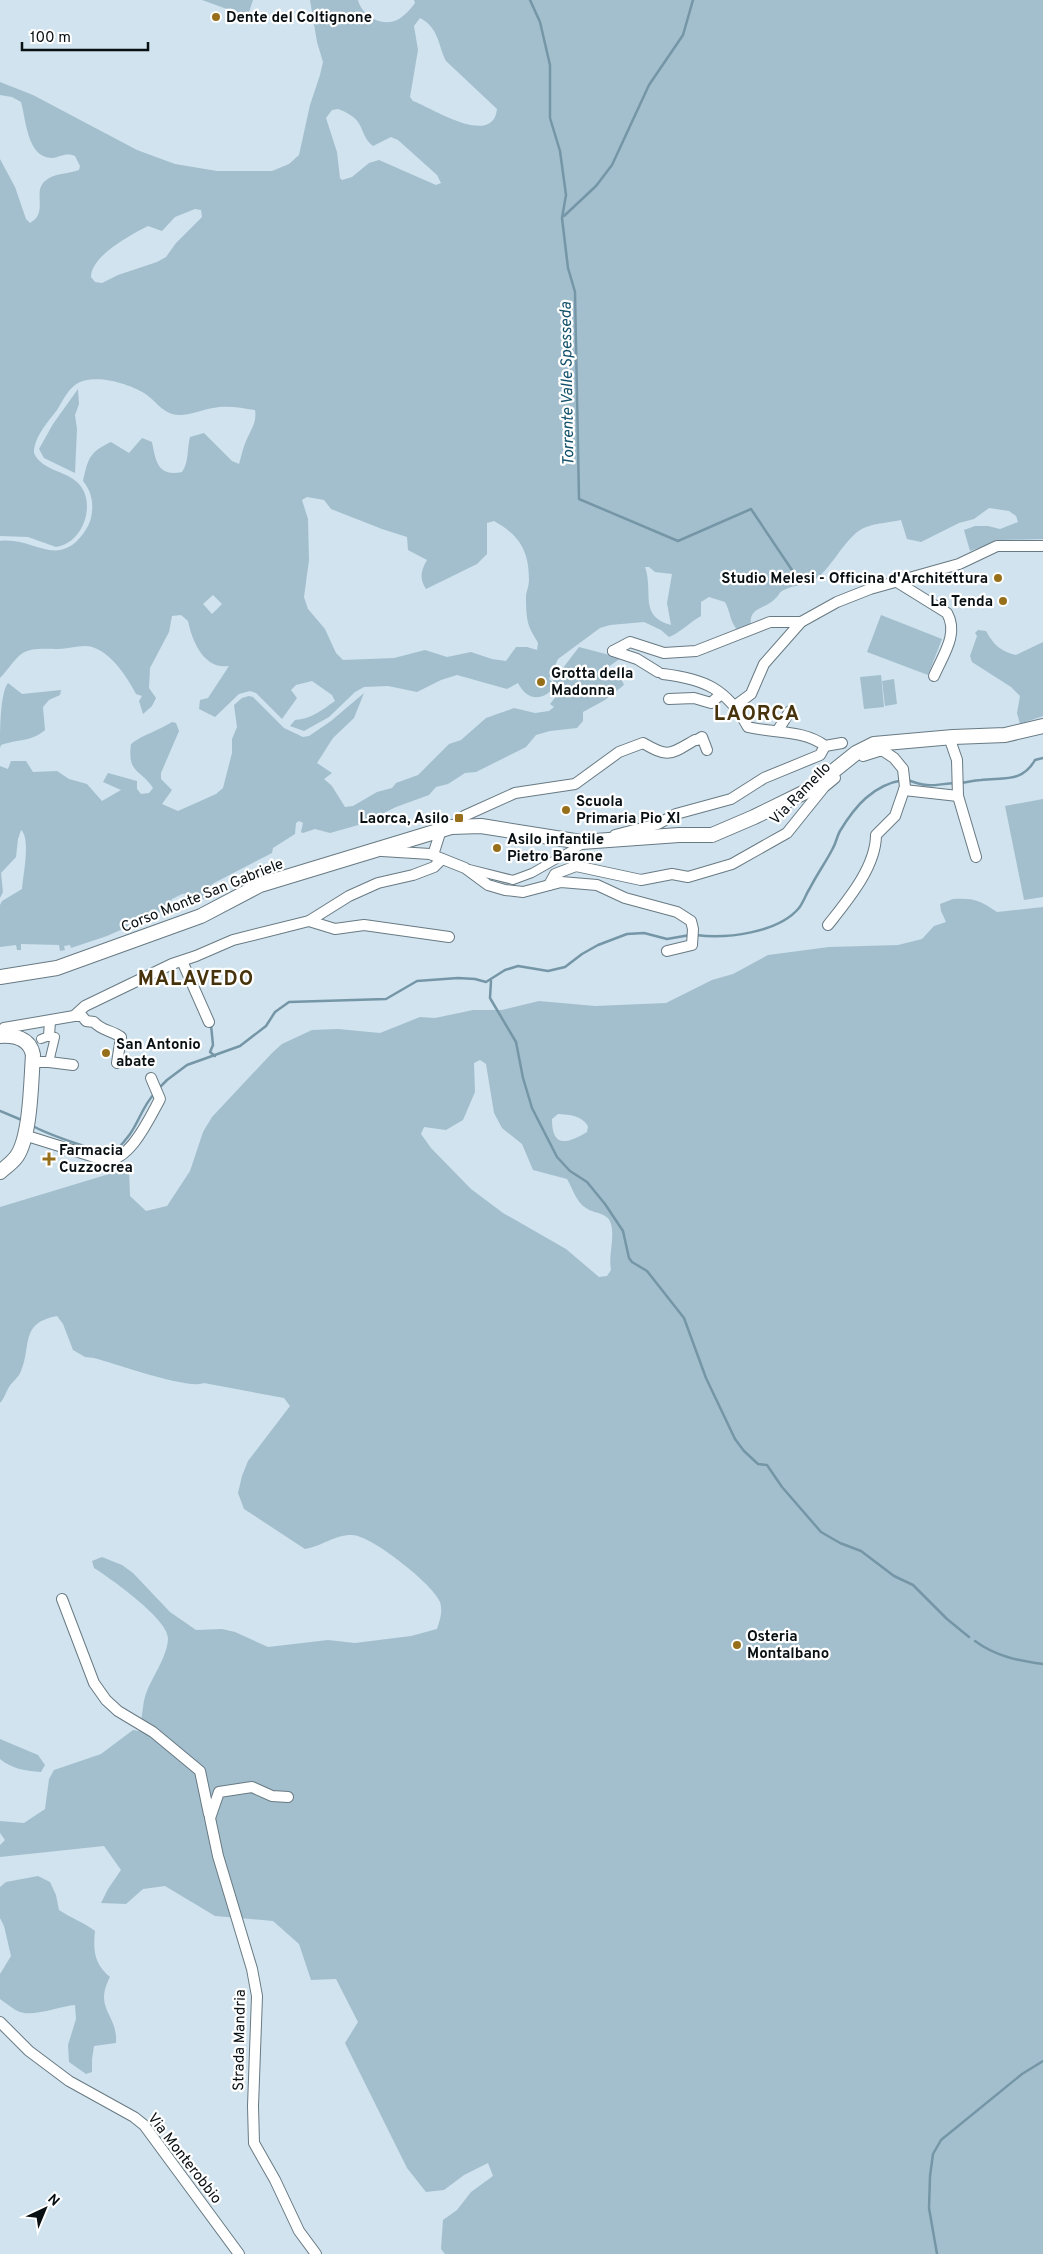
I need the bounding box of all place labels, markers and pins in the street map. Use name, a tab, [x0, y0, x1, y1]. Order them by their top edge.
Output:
place label: Dente del Coltignone	[226, 9, 372, 28]
marker: Dente del Coltignone	[210, 11, 222, 23]
place label: Studio Melesi - Officina d'Architettura	[721, 570, 988, 589]
marker: Studio Melesi - Officina d'Architettura	[992, 572, 1004, 584]
place label: La Tenda	[930, 593, 993, 612]
marker: La Tenda	[997, 595, 1009, 607]
place label: Grotta della Madonna	[551, 665, 633, 701]
marker: Grotta della Madonna	[535, 676, 547, 688]
place label: Scuola Primaria Pio XI	[576, 793, 681, 829]
marker: Scuola Primaria Pio XI	[560, 804, 572, 816]
place label: Laorca, Asilo	[359, 810, 449, 829]
marker: Laorca, Asilo	[453, 812, 465, 824]
place label: Asilo infantile Pietro Barone	[507, 831, 604, 867]
marker: Asilo infantile Pietro Barone	[491, 842, 503, 854]
place label: San Antonio abate	[116, 1036, 201, 1072]
marker: San Antonio abate	[100, 1047, 112, 1059]
place label: Farmacia Cuzzocrea	[59, 1142, 133, 1178]
marker: Farmacia Cuzzocrea	[43, 1153, 55, 1165]
place label: Osteria Montalbano	[747, 1628, 829, 1664]
marker: Osteria Montalbano	[731, 1639, 743, 1651]

